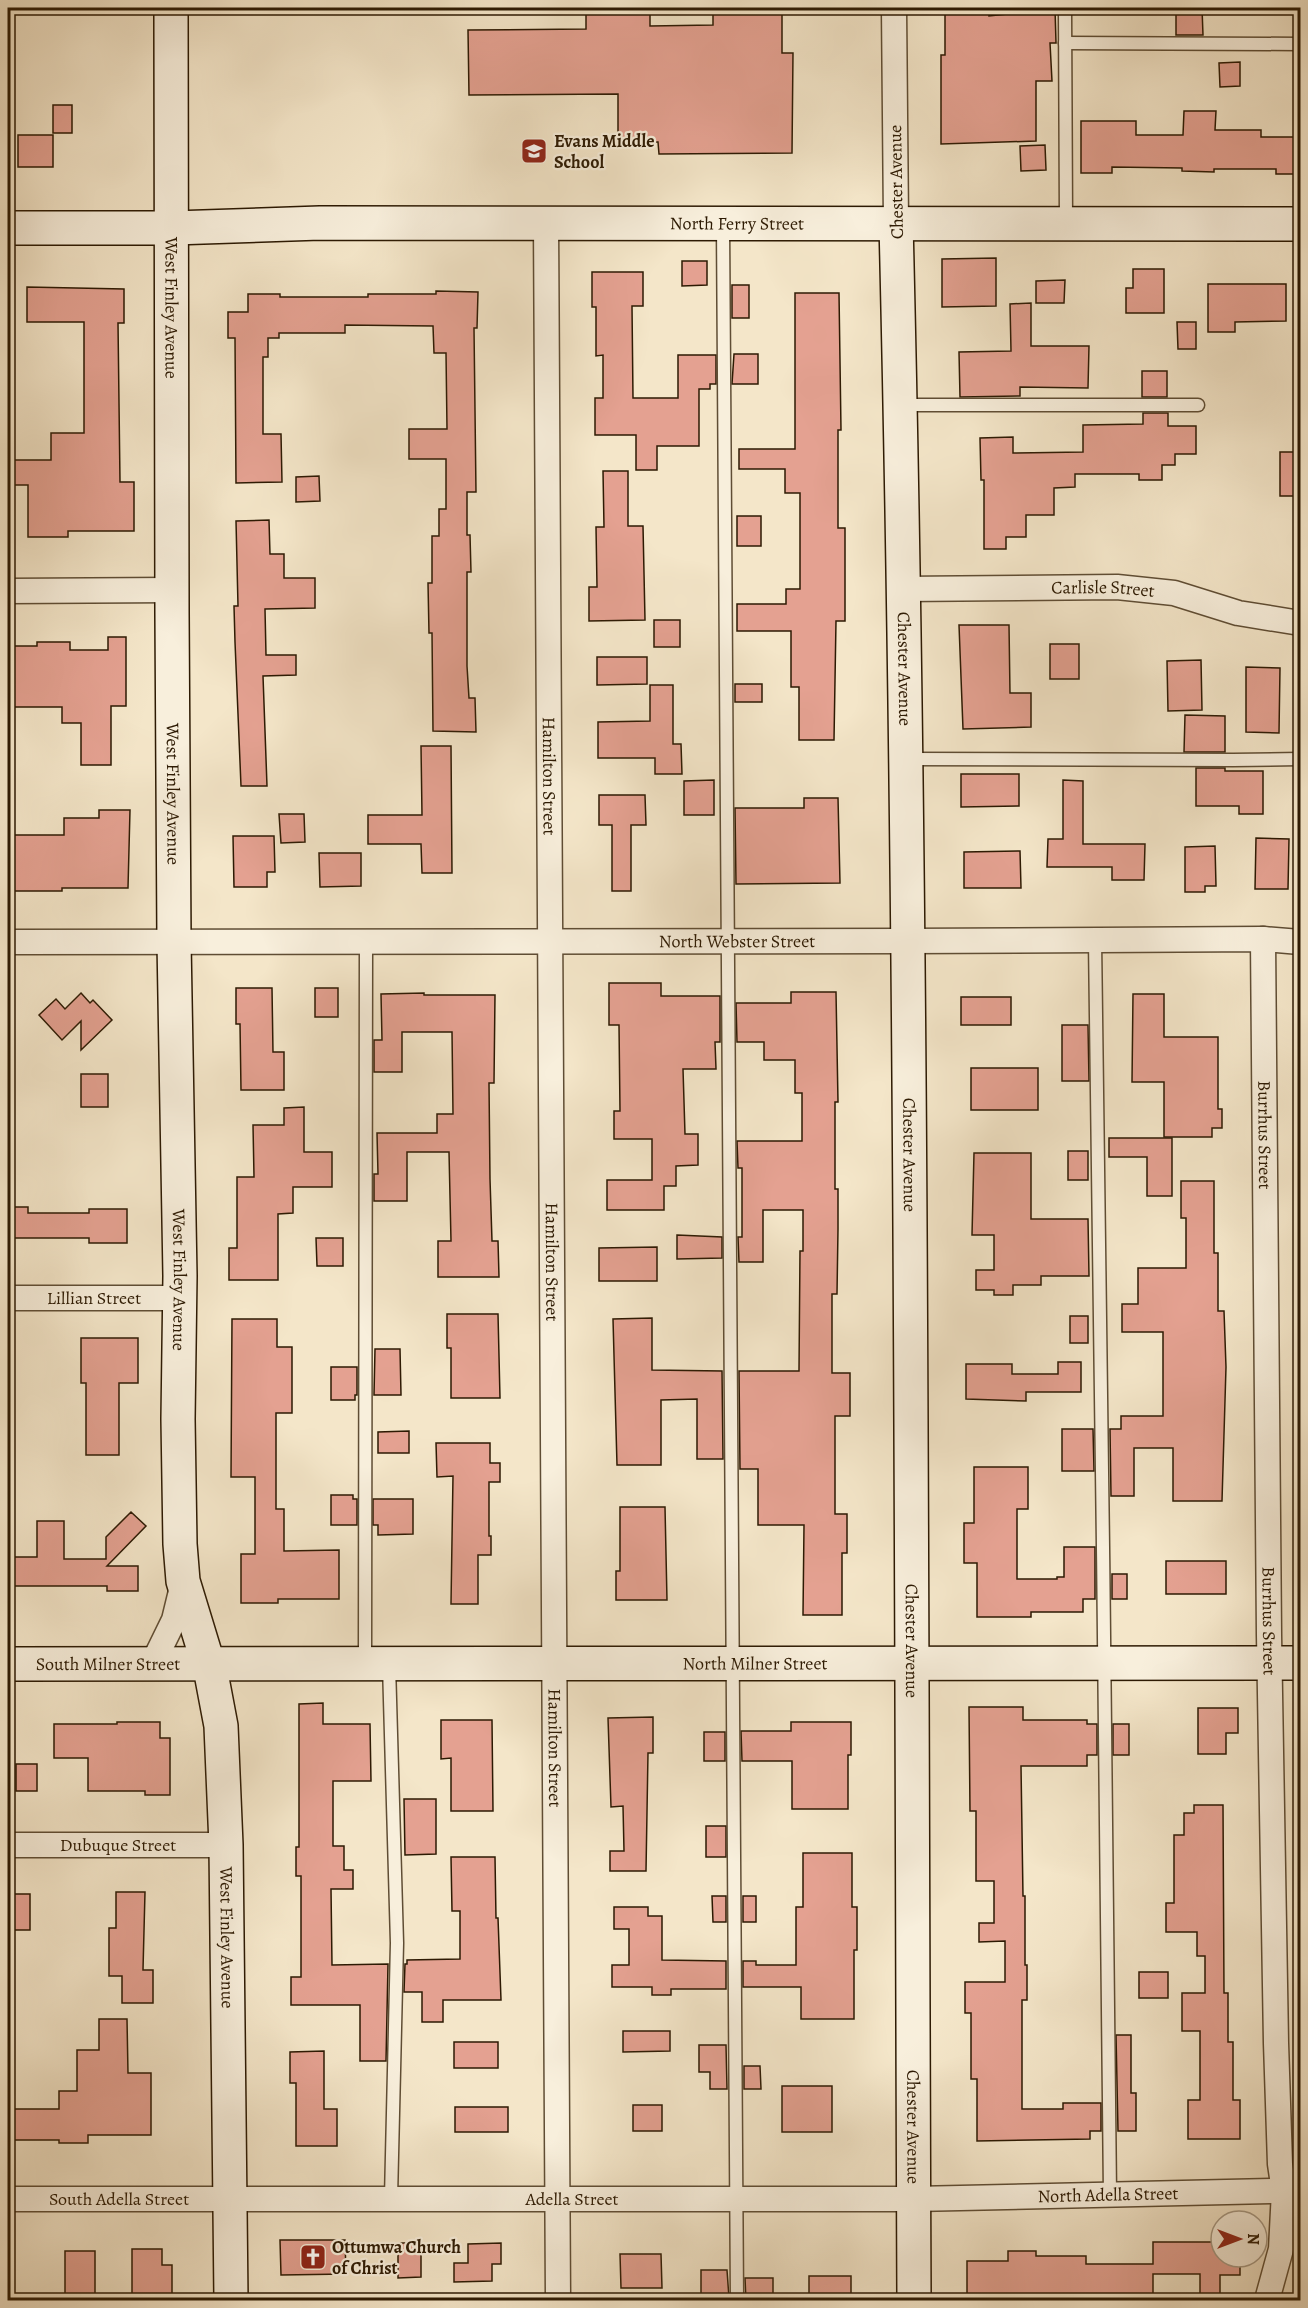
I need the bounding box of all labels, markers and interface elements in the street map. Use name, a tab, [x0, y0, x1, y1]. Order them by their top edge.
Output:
street label: Chester Avenue	[883, 125, 909, 239]
place label: Evans Middle School	[554, 129, 654, 174]
school or university icon: Evans Middle School	[519, 136, 549, 166]
street label: North Ferry Street	[670, 211, 804, 235]
street label: West Finley Avenue	[159, 236, 184, 379]
street label: Carlisle Street	[1051, 575, 1156, 603]
street label: Chester Avenue	[892, 612, 917, 726]
street label: Hamilton Street	[537, 717, 562, 835]
street label: West Finley Avenue	[161, 722, 186, 865]
street label: North Webster Street	[659, 929, 815, 953]
street label: Burrhus Street	[1252, 1080, 1277, 1190]
street label: Chester Avenue	[897, 1098, 922, 1212]
street label: Hamilton Street	[540, 1203, 564, 1321]
street label: West Finley Avenue	[167, 1208, 192, 1351]
street label: Lillian Street	[47, 1286, 141, 1310]
street label: Burrhus Street	[1256, 1566, 1282, 1676]
street label: Chester Avenue	[900, 1584, 924, 1698]
street label: North Milner Street	[683, 1651, 828, 1675]
street label: South Milner Street	[36, 1652, 180, 1676]
street label: Hamilton Street	[542, 1689, 567, 1807]
street label: Dubuque Street	[60, 1833, 176, 1857]
street label: West Finley Avenue	[214, 1866, 240, 2009]
street label: Chester Avenue	[901, 2070, 926, 2184]
street label: North Adella Street	[1037, 2181, 1179, 2208]
street label: South Adella Street	[49, 2187, 189, 2211]
street label: Adella Street	[524, 2187, 619, 2211]
north arrow	[1209, 2209, 1269, 2269]
text: N	[1242, 2233, 1264, 2245]
place label: Ottumwa Church of Christ	[332, 2235, 461, 2280]
church icon: Ottumwa Church of Christ	[298, 2242, 328, 2272]

